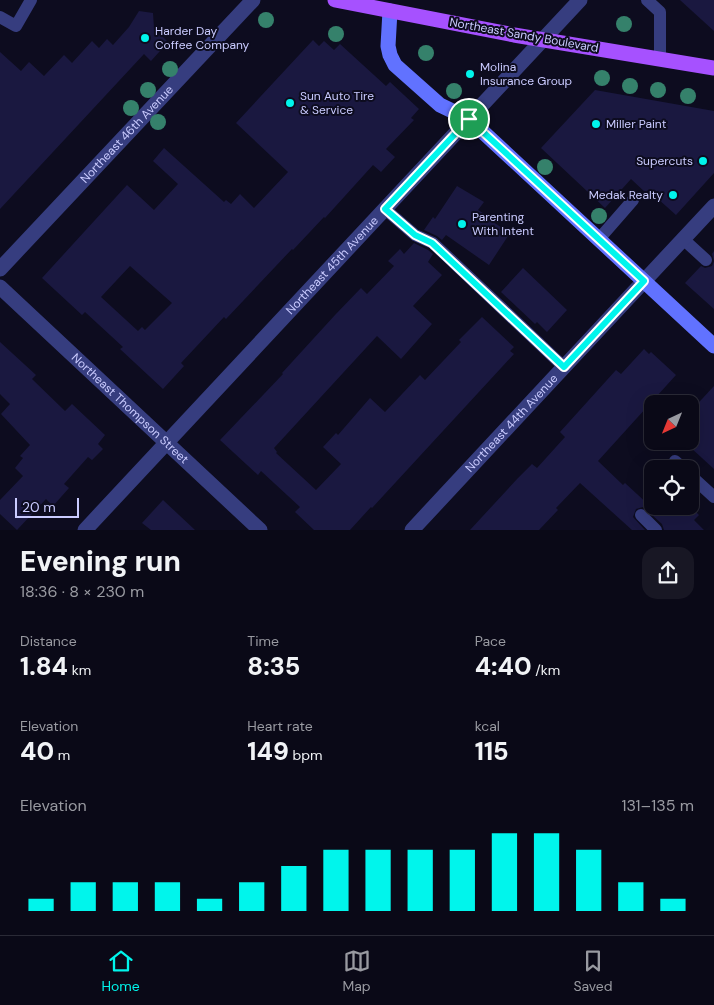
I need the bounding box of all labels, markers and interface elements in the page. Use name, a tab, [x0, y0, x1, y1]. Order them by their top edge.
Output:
street label: Northeast Sandy Boulevard	[448, 14, 600, 56]
place label: Harder Day Coffee Company	[155, 23, 250, 53]
marker: Harder Day Coffee Company	[139, 32, 151, 44]
place label: Molina Insurance Group	[480, 59, 572, 89]
marker: Molina Insurance Group	[464, 68, 476, 80]
street label: Northeast 46th Avenue	[77, 82, 177, 187]
place label: Sun Auto Tire & Service	[300, 88, 374, 118]
marker: Sun Auto Tire & Service	[284, 97, 296, 109]
pin	[448, 98, 490, 140]
icon: arrive	[455, 105, 483, 133]
place label: Miller Paint	[606, 116, 667, 132]
marker: Miller Paint	[590, 118, 602, 130]
place label: Supercuts	[636, 153, 693, 169]
marker: Supercuts	[697, 155, 709, 167]
place label: Medak Realty	[589, 187, 663, 203]
marker: Medak Realty	[667, 189, 679, 201]
place label: Parenting With Intent	[472, 209, 534, 239]
street label: Northeast 45th Avenue	[282, 213, 382, 318]
marker: Parenting With Intent	[456, 218, 468, 230]
street label: Northeast Thompson Street	[68, 350, 192, 467]
street label: Northeast 44th Avenue	[462, 371, 561, 476]
north arrow	[644, 395, 699, 450]
map controls	[644, 395, 699, 515]
button: locate	[644, 460, 699, 515]
scale bar	[15, 495, 79, 518]
text: 20 m	[22, 498, 56, 516]
text: Evening run	[20, 543, 181, 580]
button: share	[642, 547, 694, 599]
text: 18:36 · 8 × 230 m	[20, 581, 144, 602]
text: Distance	[20, 632, 77, 650]
text: Time	[247, 632, 279, 650]
text: Pace	[475, 632, 506, 650]
text: 1.84	[20, 650, 68, 683]
text: 8:35	[247, 650, 300, 683]
text: 4:40	[475, 650, 532, 683]
text: km	[68, 661, 91, 679]
text: /km	[532, 661, 560, 679]
text: Elevation	[20, 717, 78, 735]
text: Heart rate	[247, 717, 313, 735]
text: kcal	[475, 717, 500, 735]
text: 40	[20, 735, 54, 768]
text: 149	[247, 735, 289, 768]
text: 115	[475, 735, 509, 768]
text: m	[54, 746, 70, 764]
text: bpm	[289, 746, 323, 764]
text: Elevation	[20, 795, 87, 816]
text: 131–135 m	[621, 795, 694, 816]
tab: Home	[101, 947, 140, 995]
tab: Map	[342, 947, 371, 995]
tab: Saved	[573, 947, 613, 995]

